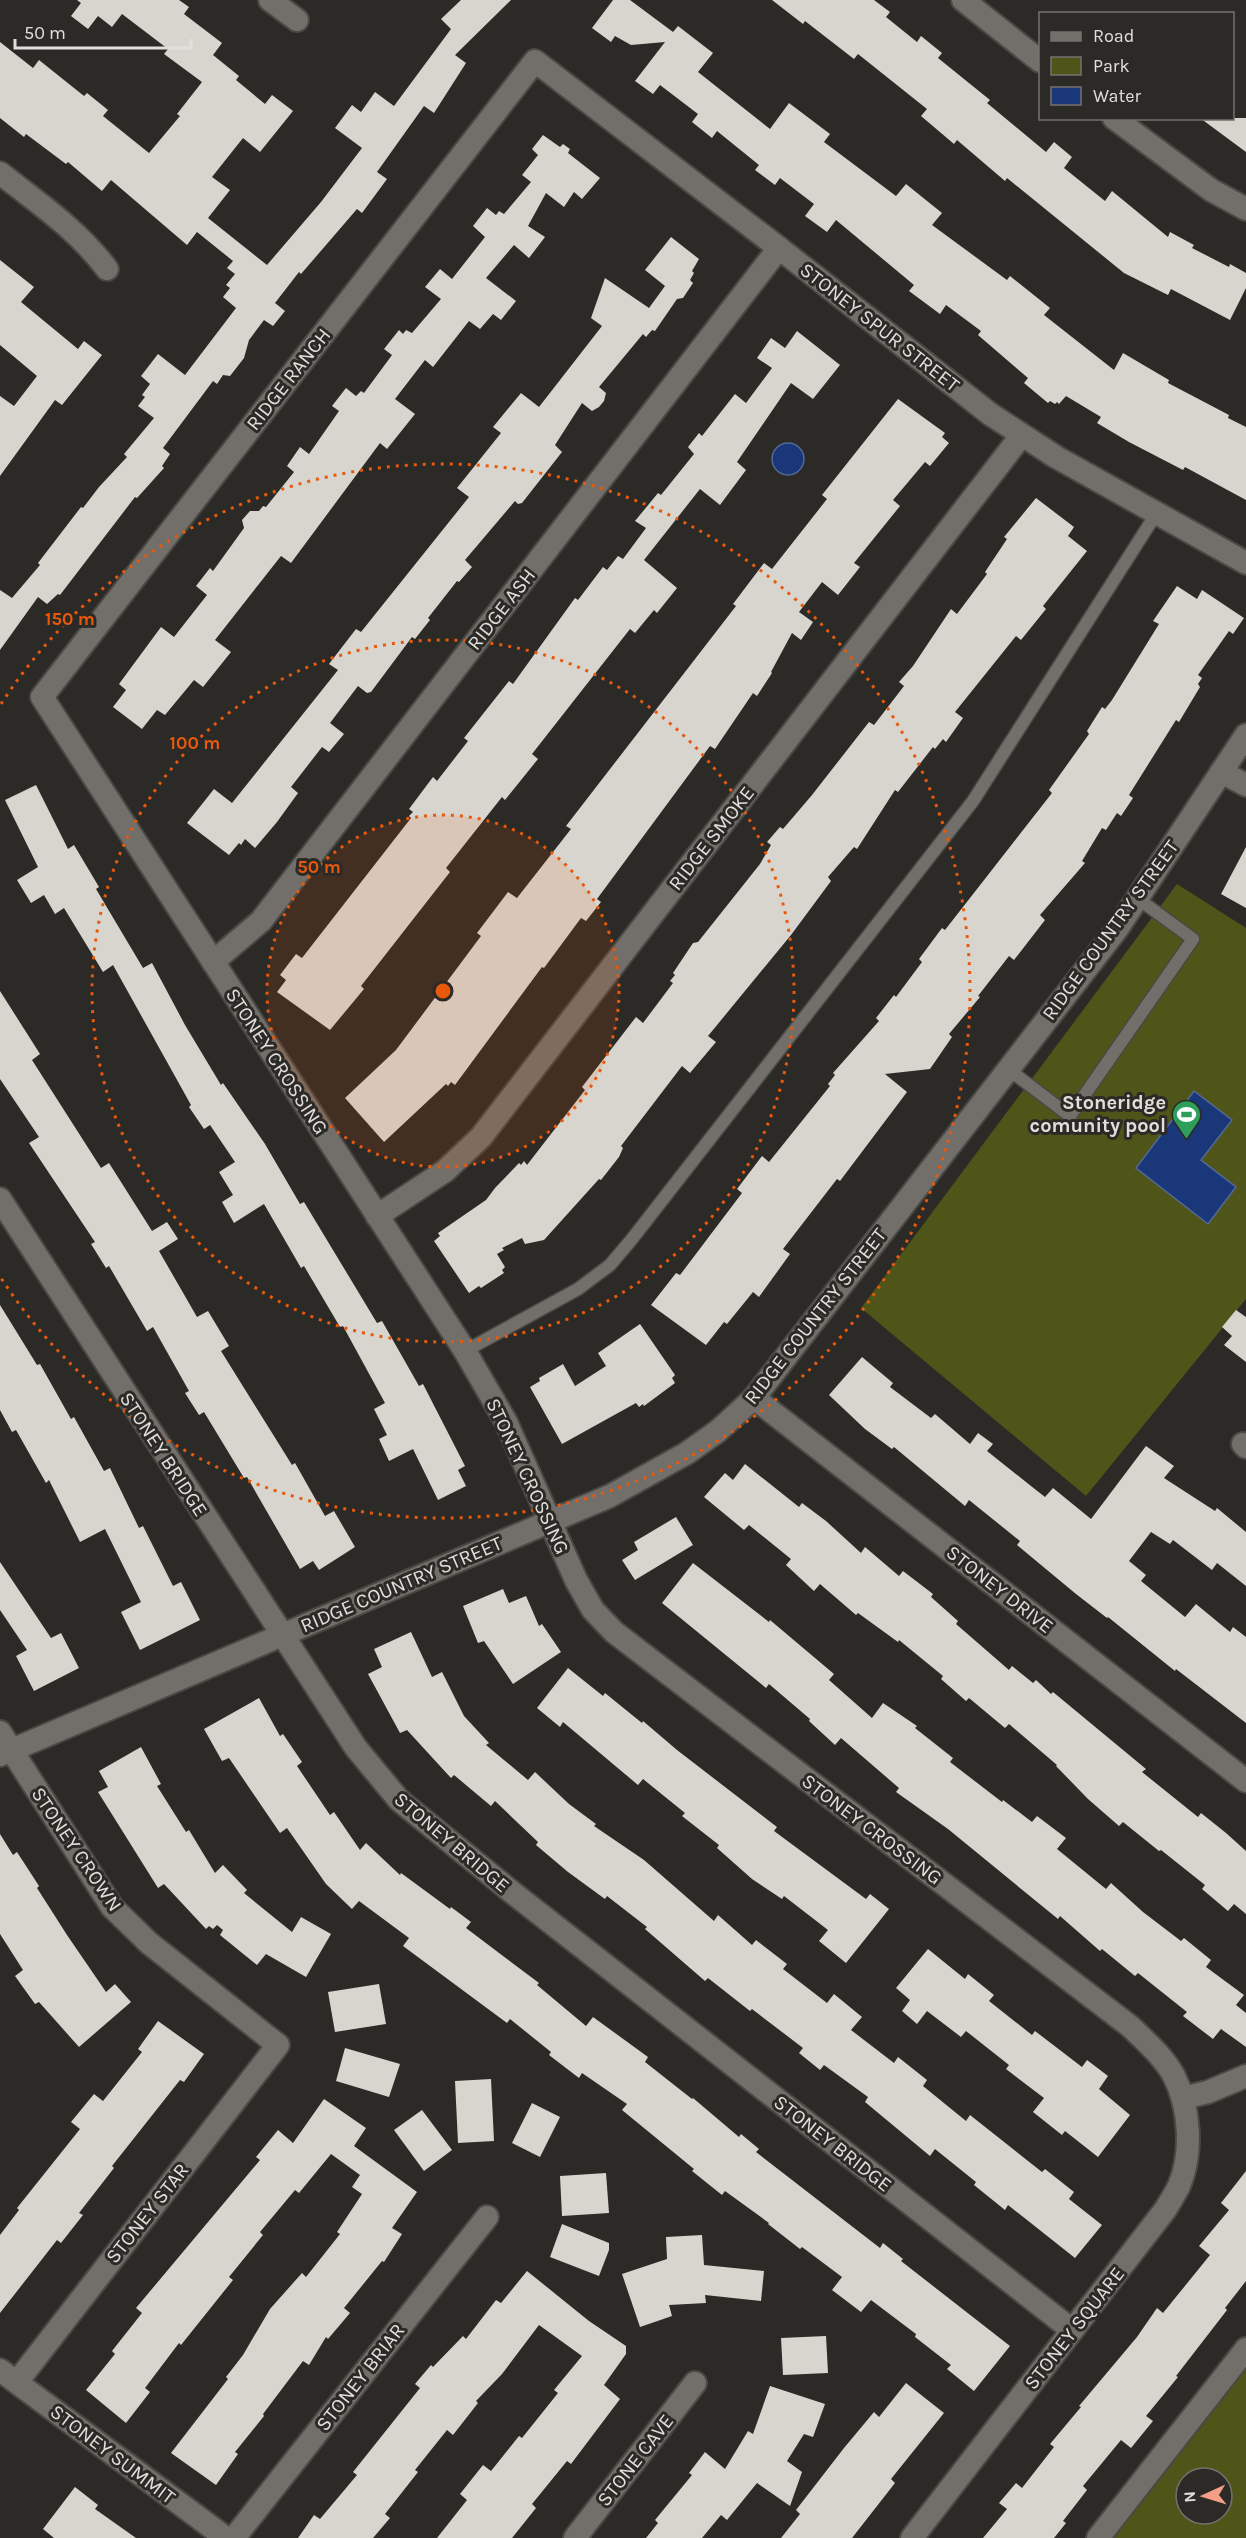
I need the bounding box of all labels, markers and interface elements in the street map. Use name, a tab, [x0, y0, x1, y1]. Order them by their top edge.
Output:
scale bar	[15, 12, 190, 50]
legend	[1039, 12, 1234, 120]
text: 50 m	[24, 22, 66, 44]
text: Road	[1093, 25, 1134, 47]
text: Park	[1093, 55, 1130, 77]
text: Water	[1093, 85, 1141, 107]
street label: STONEY SPUR STREET	[795, 258, 964, 397]
street label: RIDGE RANCH	[241, 324, 335, 435]
street label: RIDGE ASH	[463, 564, 540, 655]
text: 150 m	[45, 608, 95, 630]
text: 100 m	[170, 732, 220, 754]
street label: RIDGE SMOKE	[664, 782, 759, 895]
street label: RIDGE COUNTRY STREET	[1037, 836, 1183, 1025]
text: 50 m	[297, 856, 341, 878]
centre of rings	[433, 981, 453, 1001]
street label: STONEY CROSSING	[221, 984, 332, 1139]
place label: Stoneridge comunity pool	[1030, 1091, 1166, 1137]
sports icon: Stoneridge comunity pool	[1171, 1098, 1203, 1140]
street label: RIDGE COUNTRY STREET	[740, 1224, 891, 1409]
street label: STONEY BRIDGE	[115, 1388, 212, 1521]
street label: STONEY CROSSING	[481, 1395, 574, 1558]
street label: RIDGE COUNTRY STREET	[297, 1532, 505, 1637]
street label: STONEY DRIVE	[942, 1541, 1058, 1638]
street label: STONEY CROSSING	[797, 1769, 946, 1890]
street label: STONEY CROWN	[27, 1783, 127, 1916]
street label: STONEY BRIDGE	[389, 1788, 514, 1897]
street label: STONEY BRIDGE	[769, 2090, 896, 2197]
street label: STONEY STAR	[101, 2159, 194, 2268]
street label: STONEY SQUARE	[1020, 2263, 1129, 2394]
street label: STONEY BRIAR	[311, 2319, 409, 2435]
street label: STONEY SUMMIT	[46, 2400, 180, 2509]
street label: STONE CAVE	[592, 2410, 678, 2511]
north arrow	[1174, 2466, 1234, 2526]
text: N	[1180, 2491, 1199, 2503]

